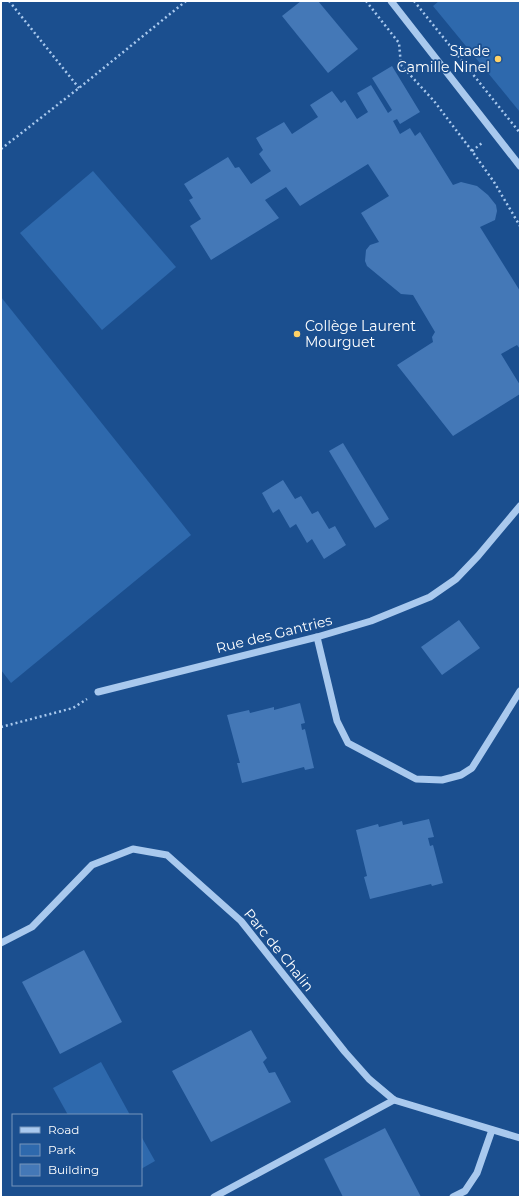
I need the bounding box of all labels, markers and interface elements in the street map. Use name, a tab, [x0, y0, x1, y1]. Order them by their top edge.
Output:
place label: Stade Camille Ninel	[397, 42, 490, 76]
marker: Stade Camille Ninel	[493, 54, 503, 64]
place label: Collège Laurent Mourguet	[305, 317, 416, 351]
marker: Collège Laurent Mourguet	[292, 329, 302, 339]
street label: Rue des Gantries	[214, 611, 334, 657]
street label: Parc de Chalin	[240, 905, 318, 995]
legend	[12, 1114, 142, 1186]
text: Road	[48, 1122, 79, 1137]
text: Park	[48, 1142, 76, 1157]
text: Building	[48, 1162, 99, 1177]

